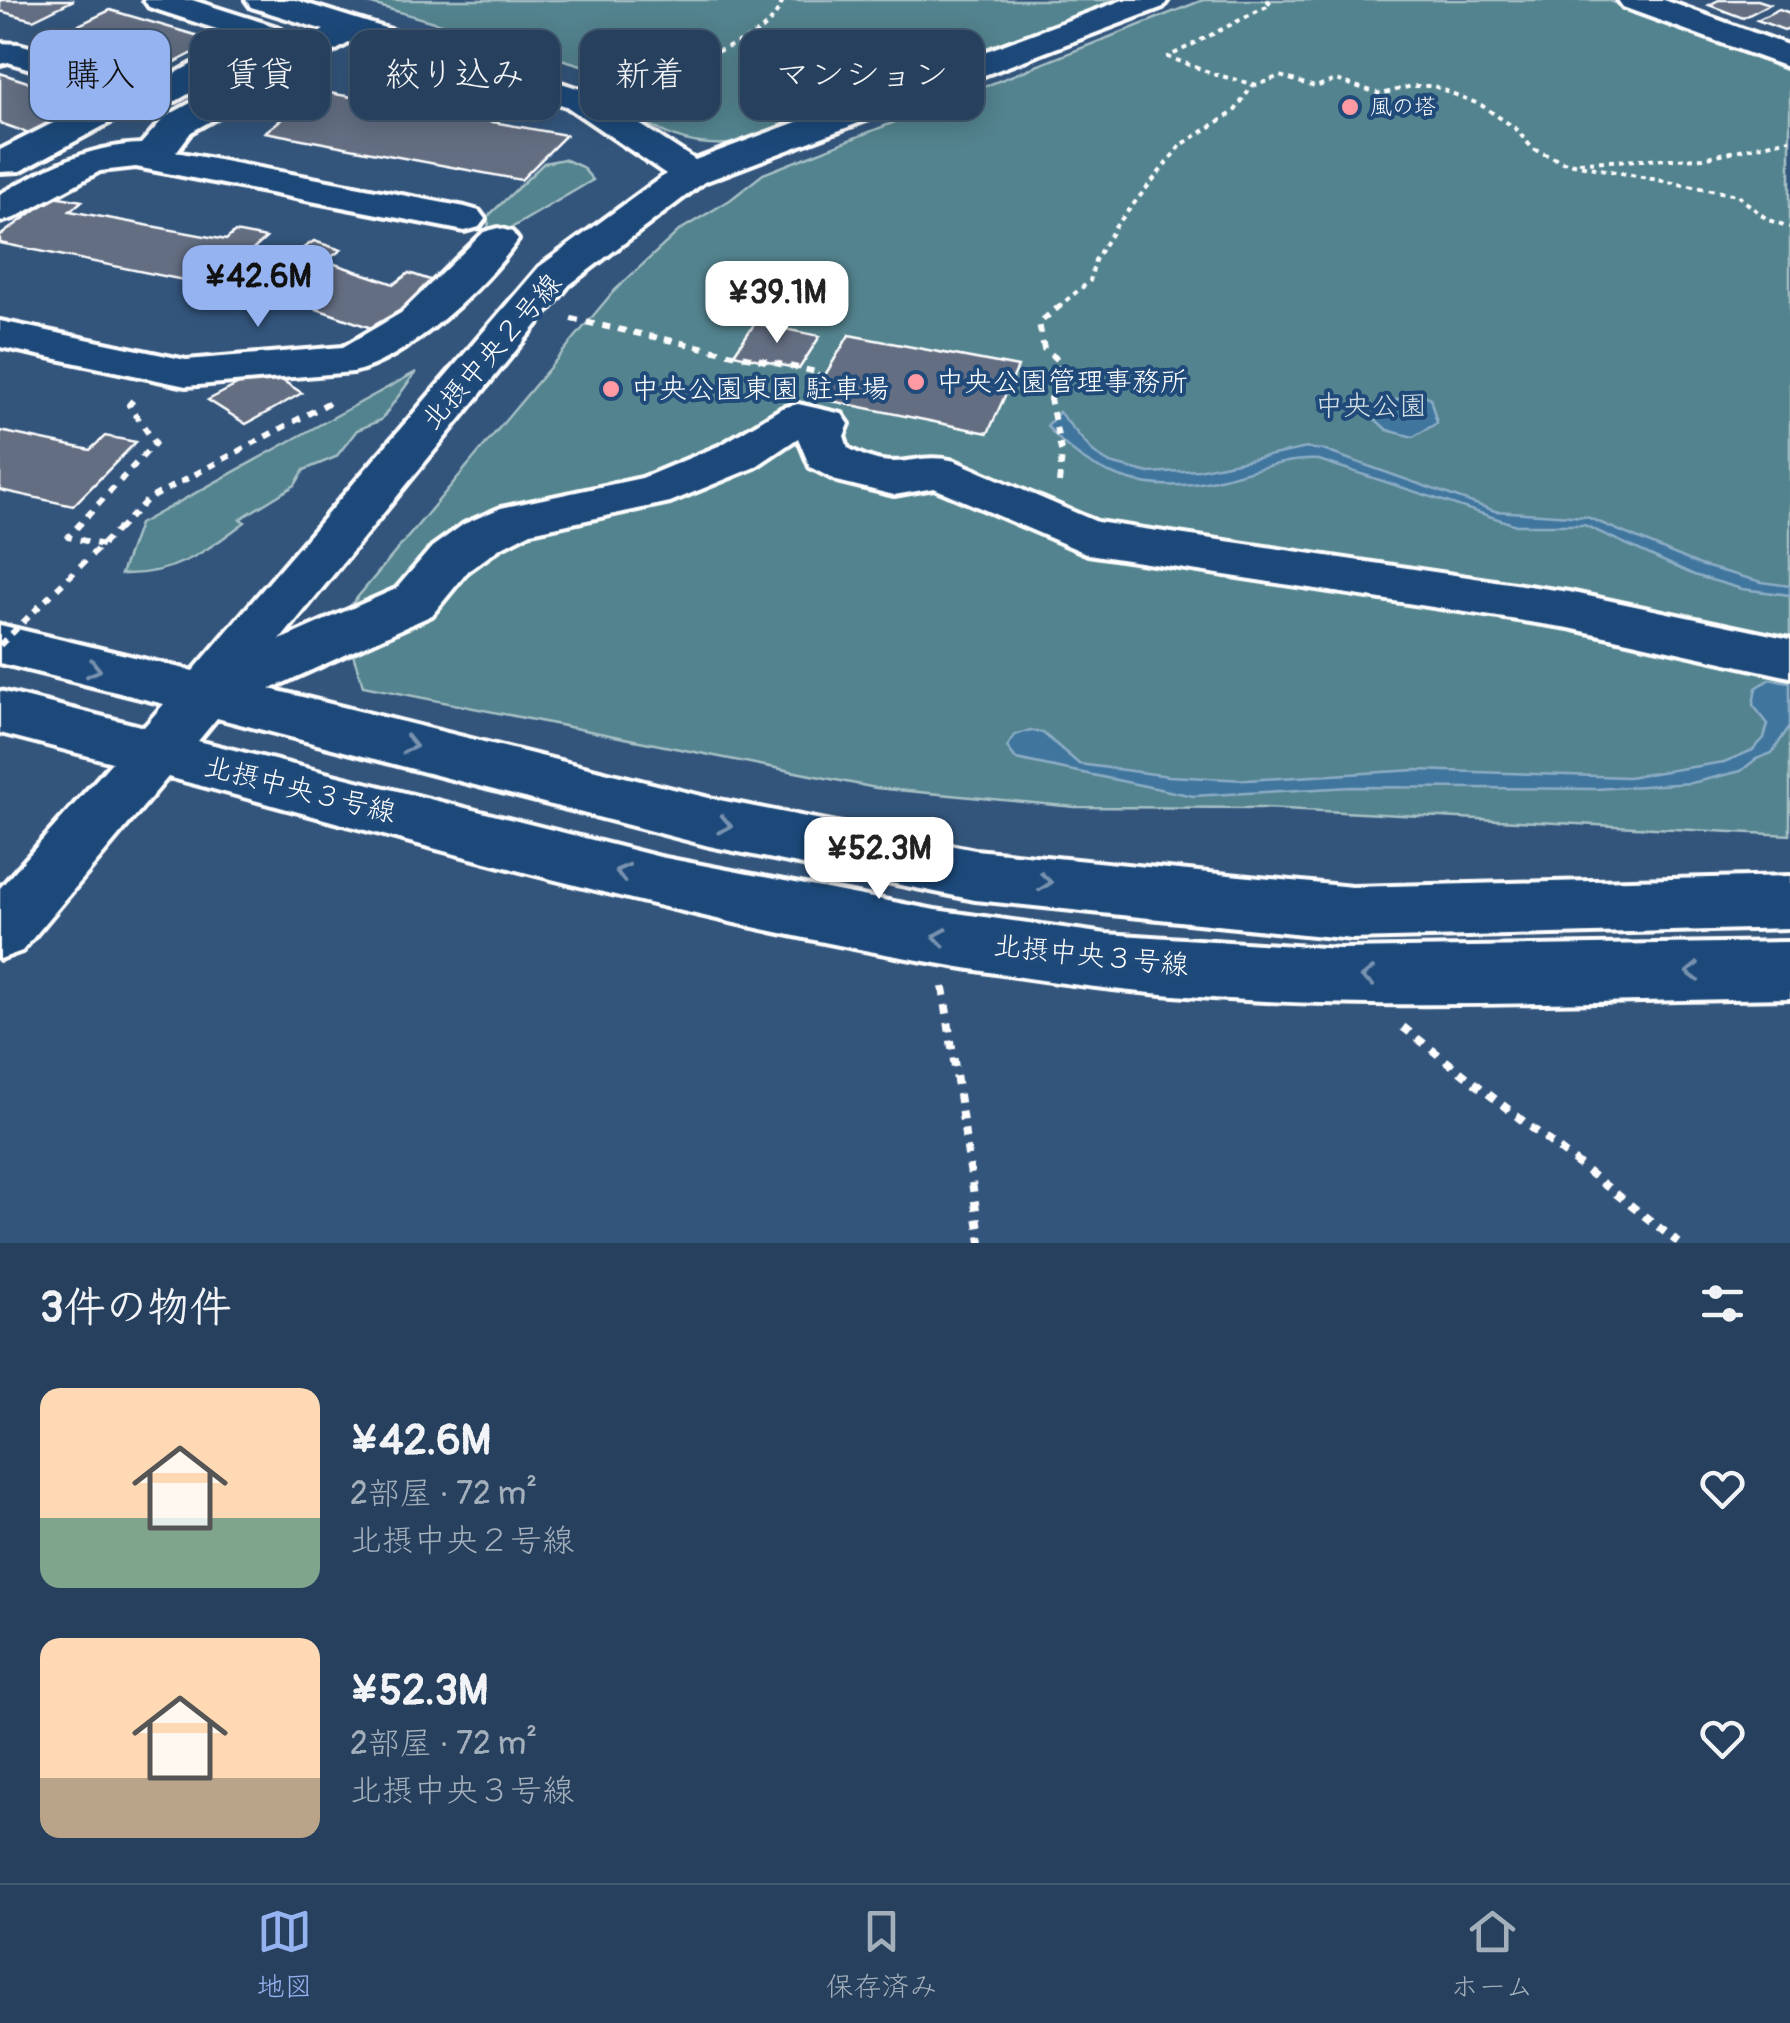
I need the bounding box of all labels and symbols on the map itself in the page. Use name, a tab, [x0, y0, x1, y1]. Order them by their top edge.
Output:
place label: 風の塔	[1370, 93, 1436, 121]
marker: 風の塔	[1339, 96, 1361, 118]
pin: ¥42.6M	[177, 245, 339, 330]
pin: ¥39.1M	[696, 261, 858, 346]
street label: 北摂中央２号線	[414, 267, 570, 437]
place label: 中央公園管理事務所	[936, 365, 1188, 400]
marker: 中央公園管理事務所	[905, 371, 927, 393]
place label: 中央公園東園 駐車場	[631, 372, 889, 407]
marker: 中央公園東園 駐車場	[600, 378, 622, 400]
park label: 中央公園	[1315, 389, 1427, 424]
one-way arrow	[85, 657, 102, 678]
one-way arrow	[401, 733, 418, 754]
street label: 北摂中央３号線	[201, 749, 399, 831]
one-way arrow	[716, 814, 733, 835]
pin: ¥52.3M	[798, 817, 960, 902]
one-way arrow	[613, 862, 631, 883]
one-way arrow	[1037, 871, 1053, 893]
one-way arrow	[932, 928, 948, 949]
street label: 北摂中央３号線	[992, 928, 1190, 984]
one-way arrow	[1684, 962, 1700, 983]
one-way arrow	[1359, 966, 1375, 987]

